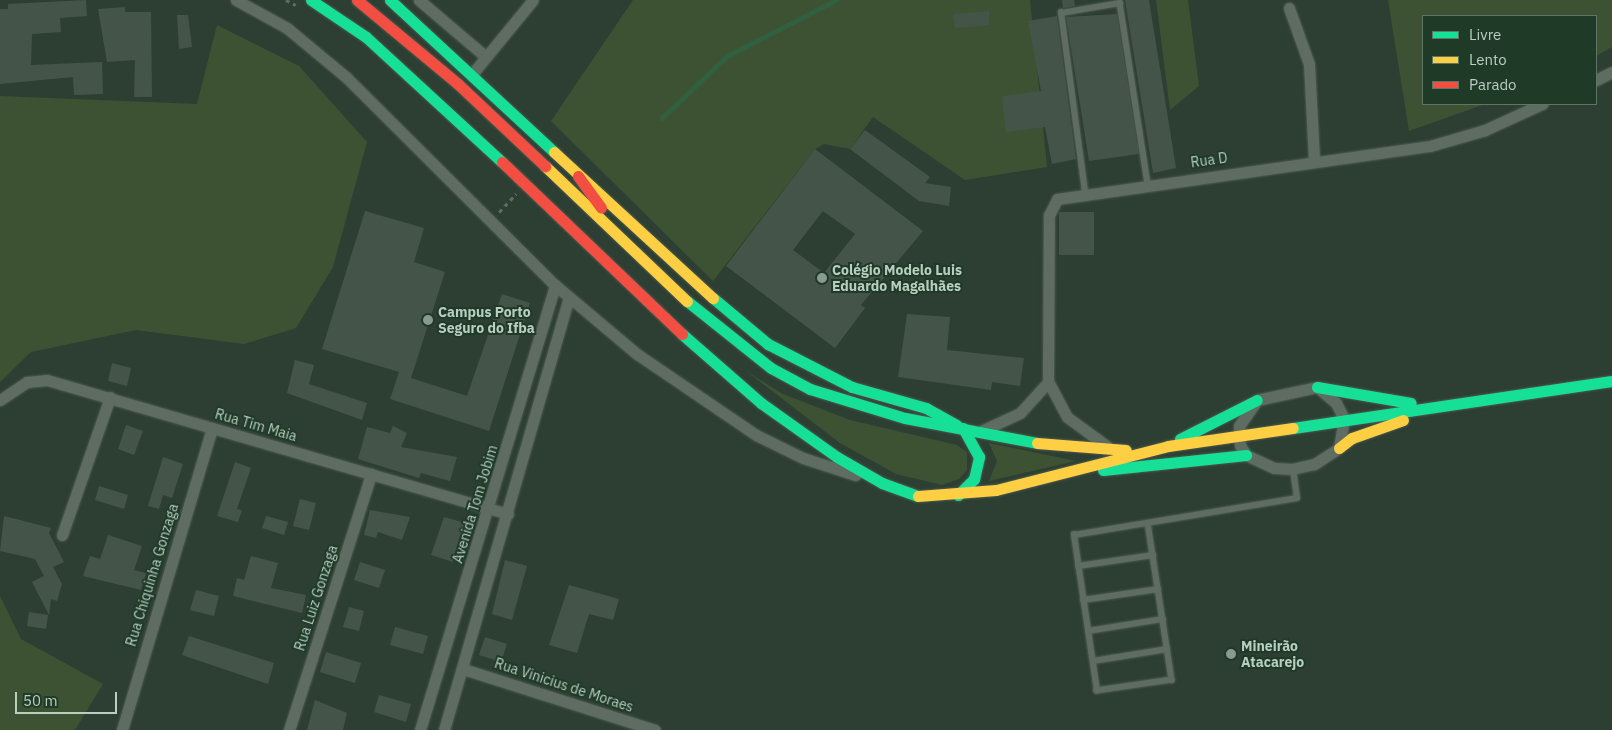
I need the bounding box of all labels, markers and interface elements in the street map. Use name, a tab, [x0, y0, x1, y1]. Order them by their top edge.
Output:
legend	[1422, 15, 1597, 105]
text: Livre	[1469, 25, 1501, 44]
text: Lento	[1469, 50, 1507, 69]
text: Parado	[1469, 75, 1517, 94]
street label: Rua D	[1189, 149, 1229, 171]
place label: Colégio Modelo Luis Eduardo Magalhães	[832, 262, 962, 294]
marker: Colégio Modelo Luis Eduardo Magalhães	[816, 272, 828, 284]
place label: Campus Porto Seguro do Ifba	[438, 304, 535, 336]
marker: Campus Porto Seguro do Ifba	[422, 314, 434, 326]
street label: Rua Tim Maia	[213, 405, 299, 445]
street label: Avenida Tom Jobim	[449, 443, 501, 565]
street label: Rua Chiquinha Gonzaga	[122, 502, 182, 648]
street label: Rua Luiz Gonzaga	[291, 543, 341, 653]
place label: Mineirão Atacarejo	[1241, 638, 1304, 670]
marker: Mineirão Atacarejo	[1225, 648, 1237, 660]
street label: Rua Vinicius de Moraes	[492, 655, 636, 715]
scale bar	[18, 682, 120, 714]
text: 50 m	[23, 691, 58, 710]

